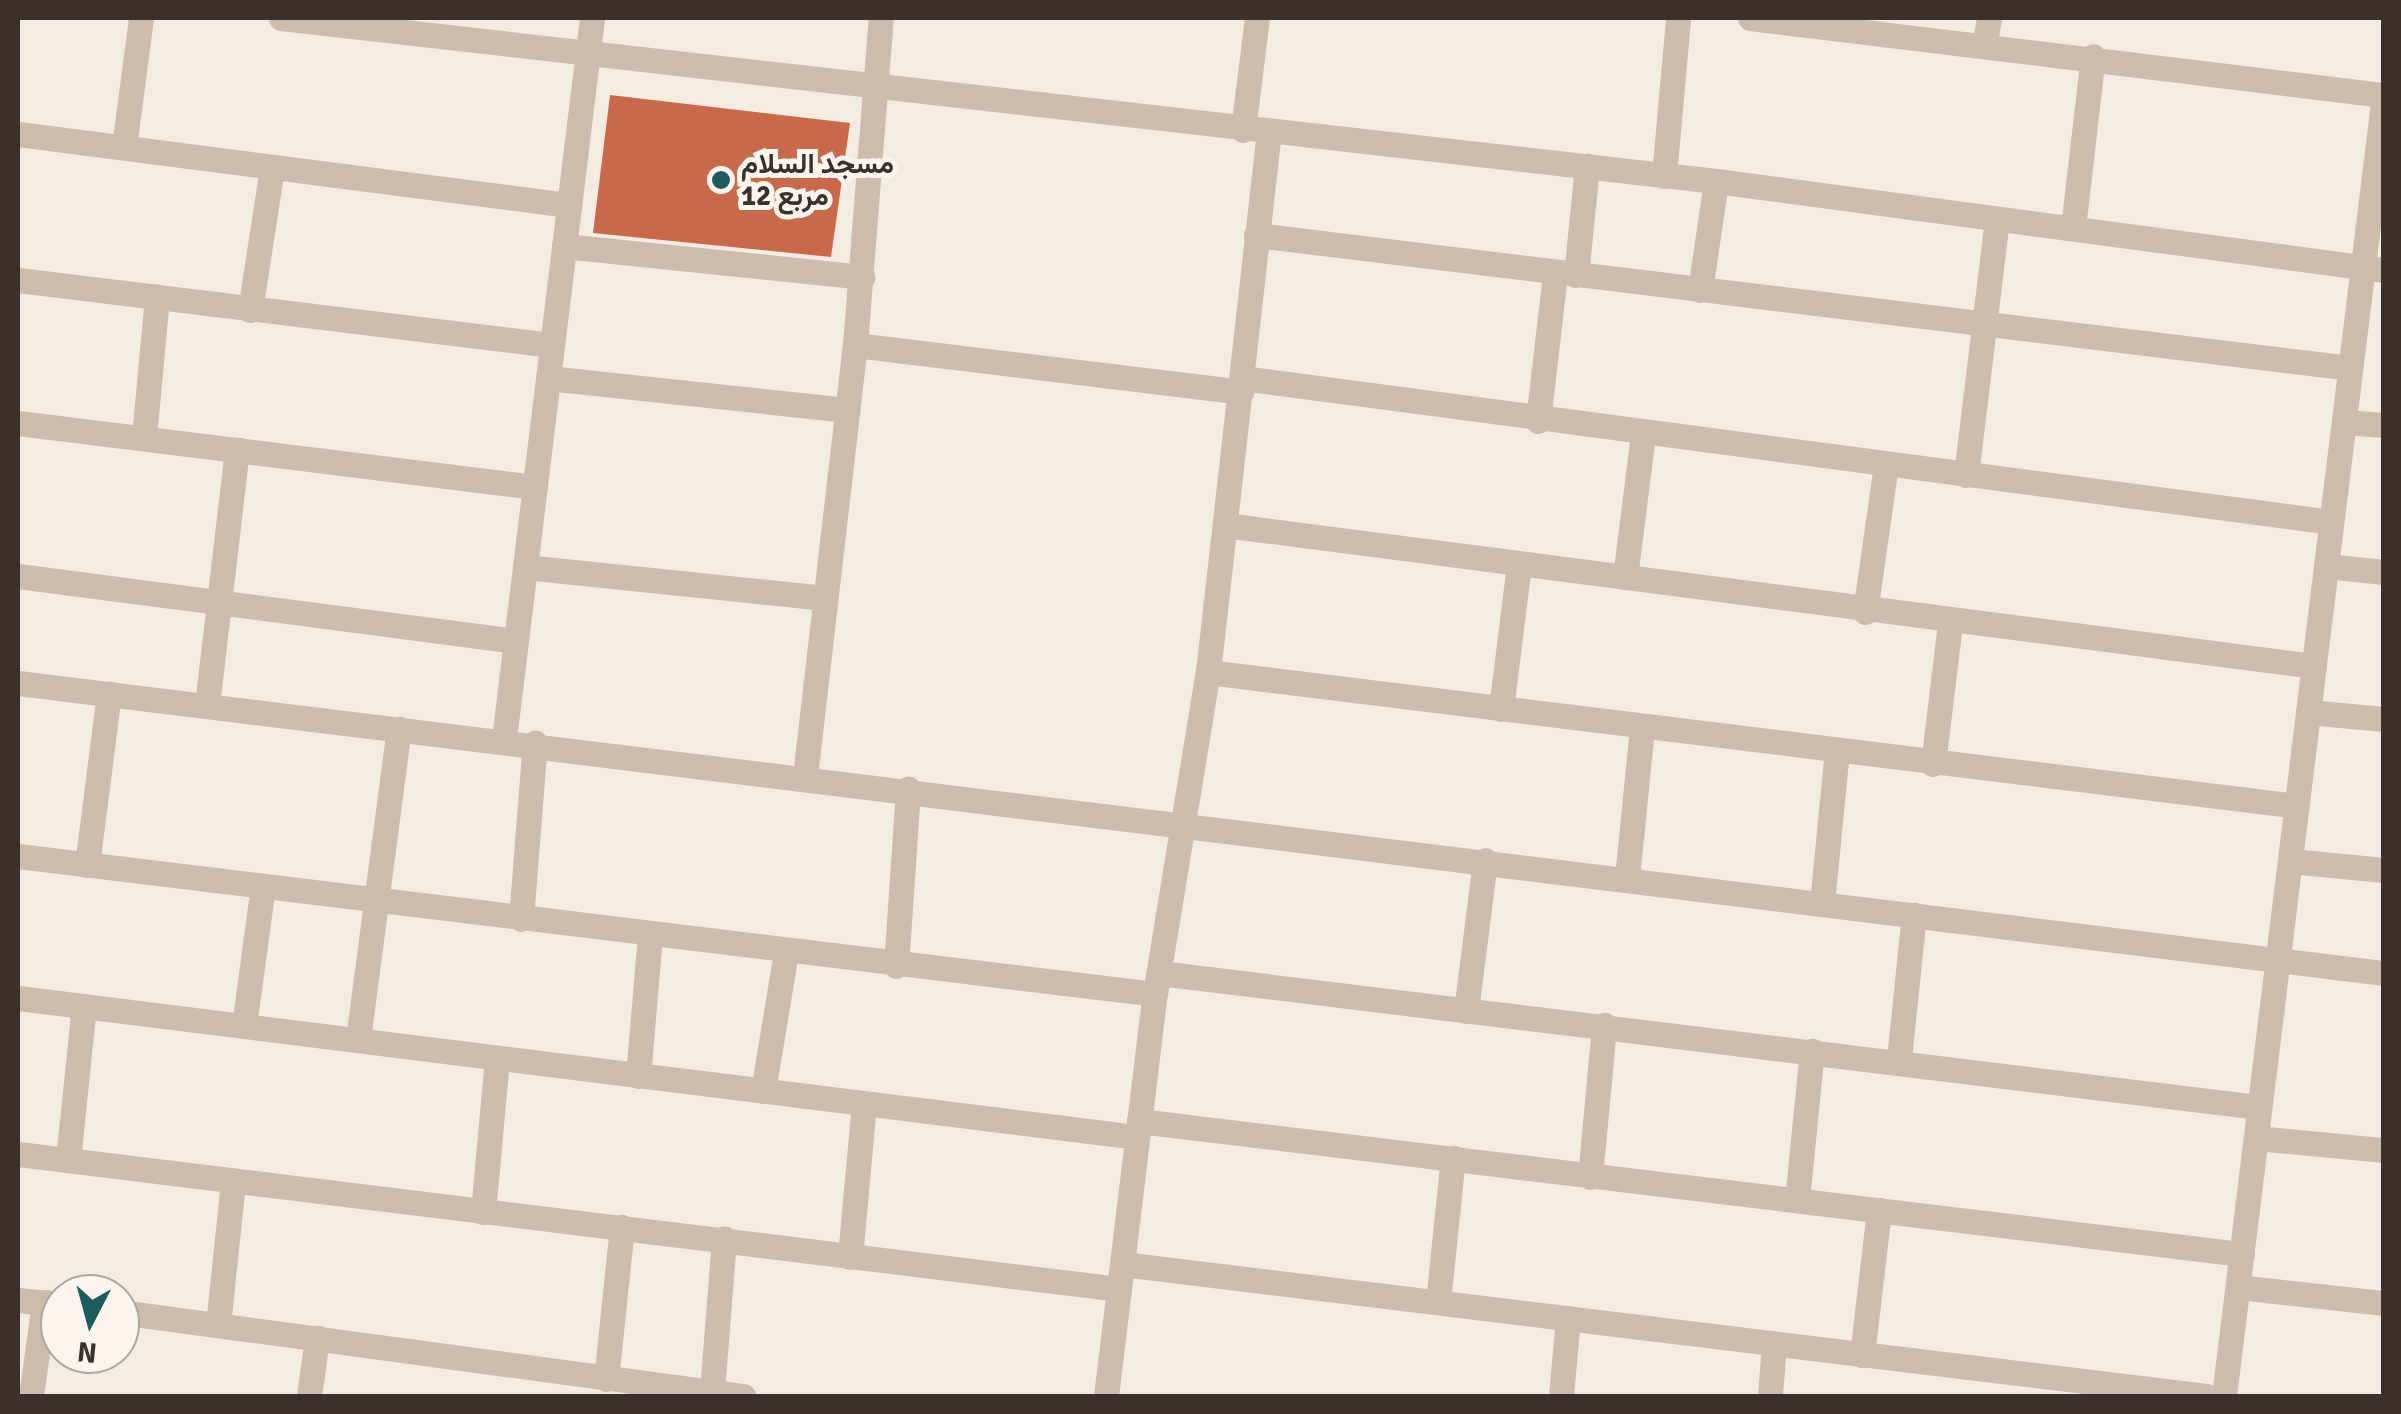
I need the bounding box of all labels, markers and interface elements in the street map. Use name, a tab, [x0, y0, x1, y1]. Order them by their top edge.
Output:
place label: مسجد السلام مربع 12	[741, 147, 894, 213]
marker: مسجد السلام مربع 12	[710, 169, 732, 191]
north arrow	[40, 1274, 140, 1374]
text: N	[76, 1334, 99, 1370]

